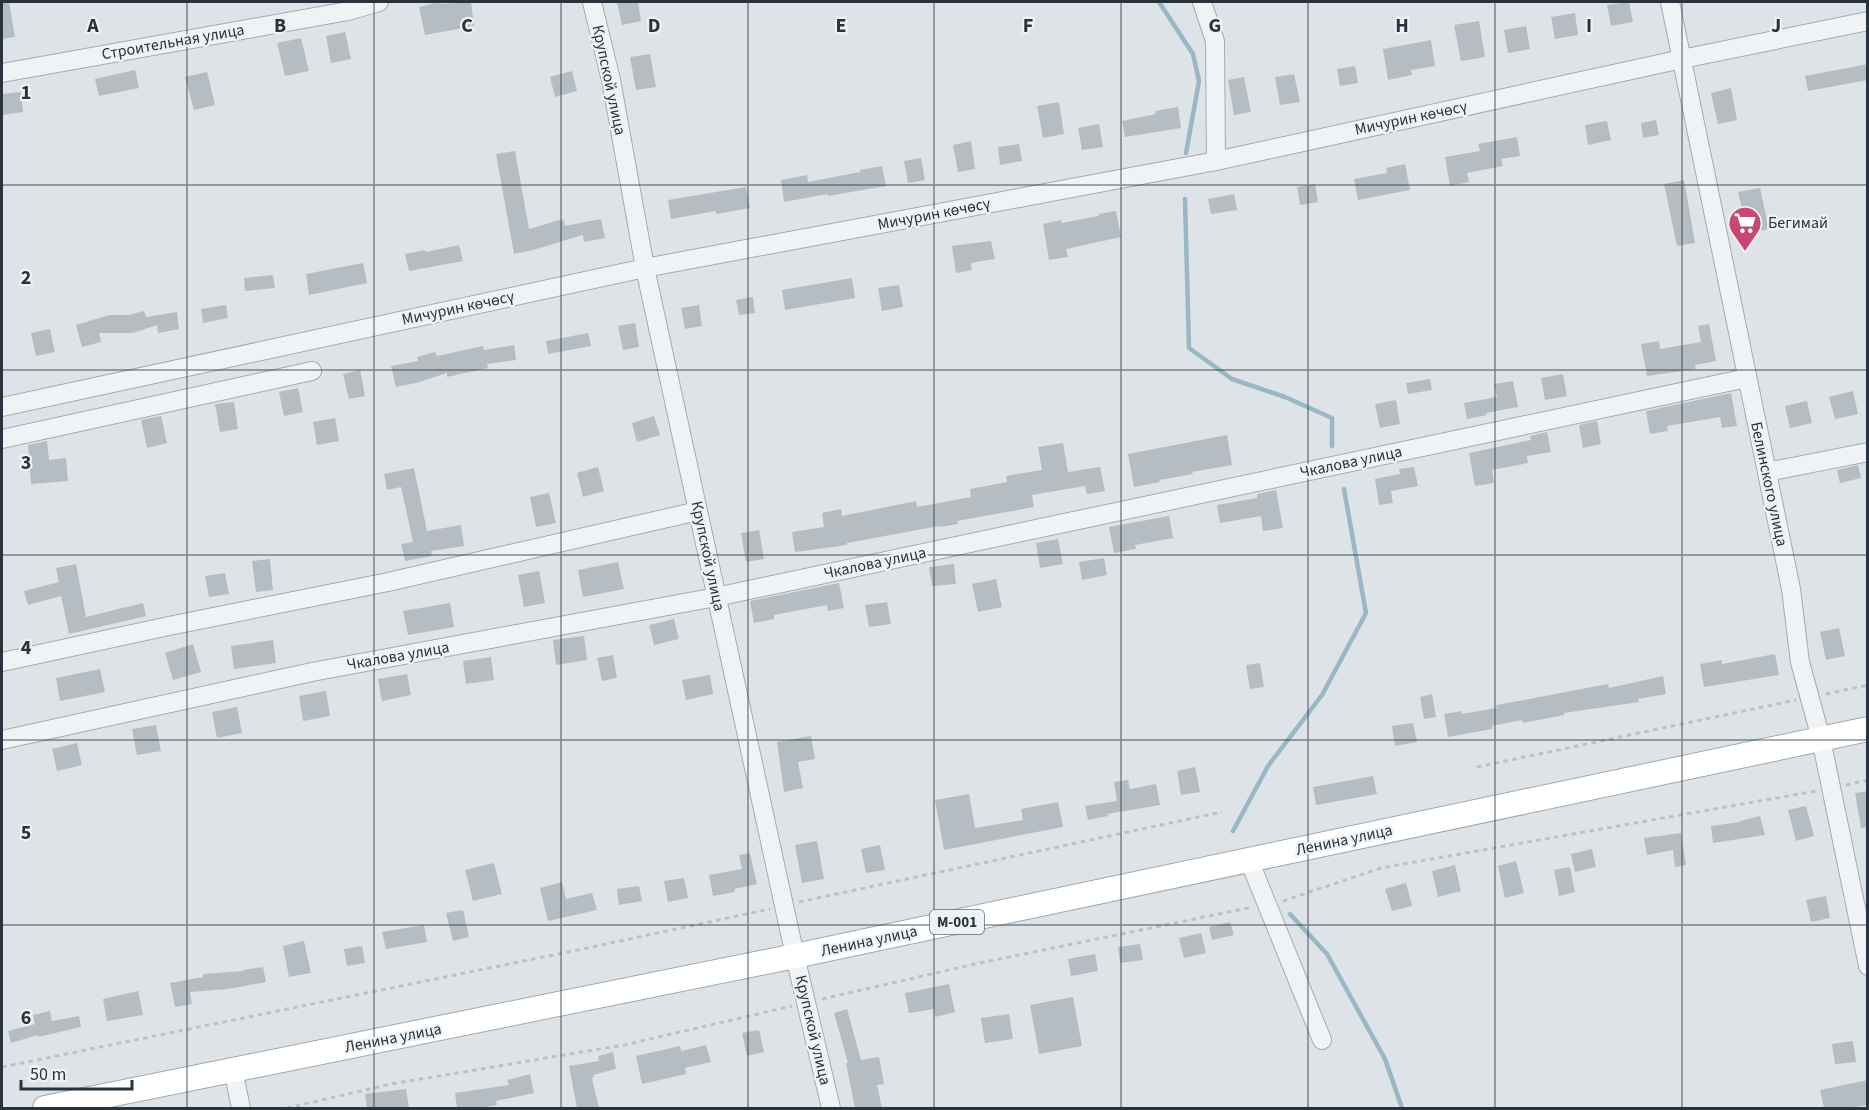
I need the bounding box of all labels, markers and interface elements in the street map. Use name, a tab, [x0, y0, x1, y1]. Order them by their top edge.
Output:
text: A	[86, 12, 99, 40]
text: B	[274, 12, 286, 40]
text: C	[461, 12, 473, 40]
text: D	[648, 12, 660, 40]
text: E	[836, 12, 846, 40]
text: F	[1023, 12, 1033, 40]
text: G	[1209, 12, 1221, 40]
text: H	[1395, 12, 1409, 40]
text: I	[1586, 12, 1592, 40]
text: J	[1771, 12, 1781, 40]
street label: Строительная улица	[100, 19, 246, 65]
street label: Крупской улица	[587, 23, 631, 137]
text: 1	[21, 79, 31, 107]
street label: Мичурин көчөсү	[1353, 95, 1470, 141]
street label: Мичурин көчөсү	[876, 192, 993, 236]
supermarket icon: Бегимай	[1727, 205, 1763, 252]
place label: Бегимай	[1768, 212, 1828, 234]
text: 2	[21, 264, 31, 292]
street label: Мичурин көчөсү	[400, 285, 517, 331]
street label: Белинского улица	[1745, 420, 1793, 548]
street label: Чкалова улица	[1298, 440, 1404, 484]
text: 3	[21, 449, 31, 477]
street label: Крупской улица	[686, 499, 730, 613]
street label: Чкалова улица	[822, 541, 928, 585]
text: 4	[21, 634, 32, 662]
street label: Чкалова улица	[345, 636, 451, 676]
text: 5	[21, 819, 31, 847]
street label: Ленина улица	[1294, 819, 1394, 861]
road number: М-001	[930, 910, 984, 934]
street label: Ленина улица	[819, 920, 919, 962]
street label: Крупской улица	[790, 973, 836, 1087]
text: 6	[21, 1004, 31, 1032]
street label: Ленина улица	[343, 1018, 443, 1058]
scale bar	[21, 1053, 132, 1091]
text: 50 m	[30, 1062, 66, 1087]

